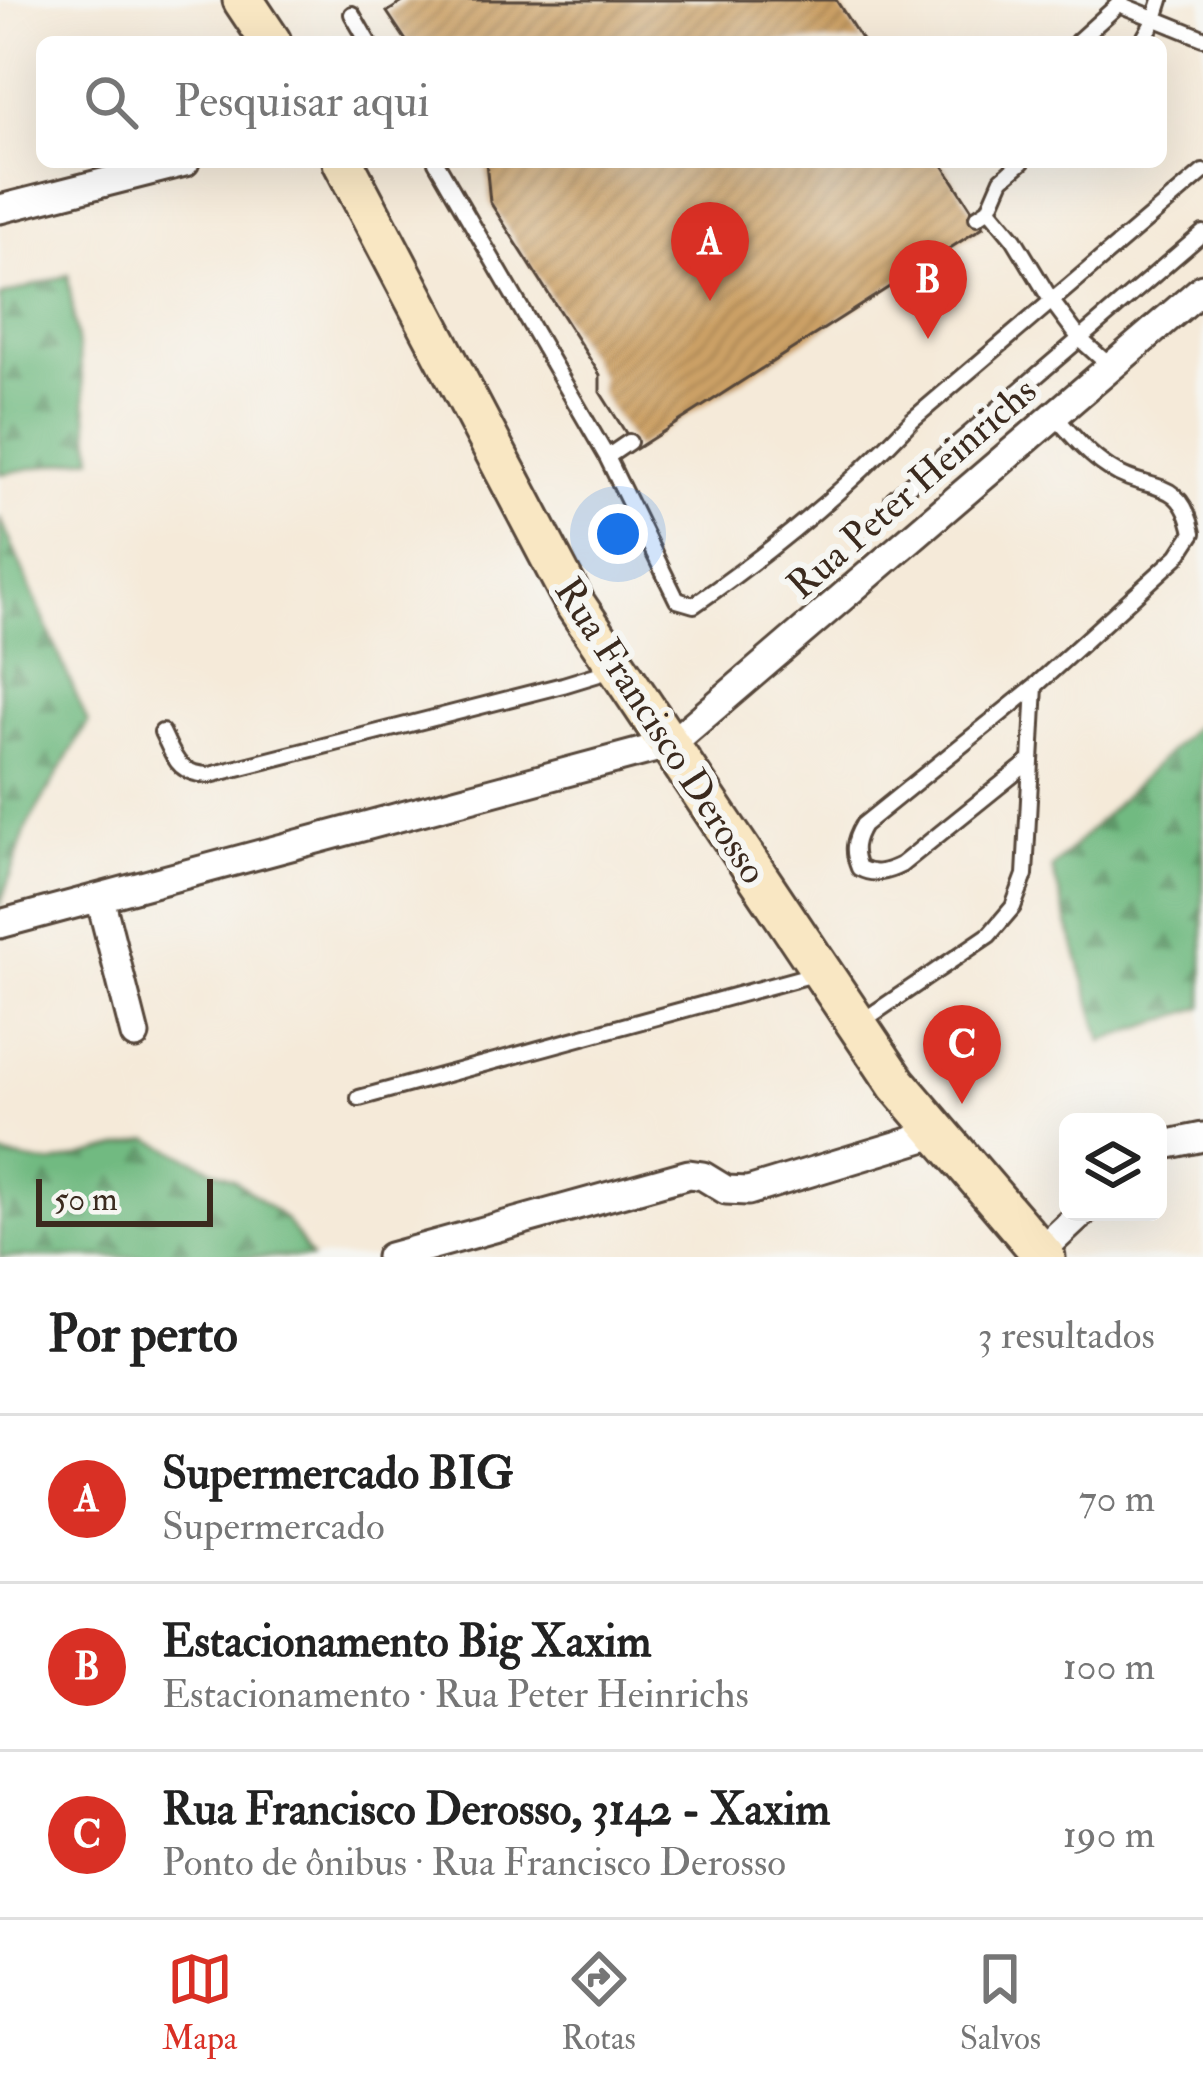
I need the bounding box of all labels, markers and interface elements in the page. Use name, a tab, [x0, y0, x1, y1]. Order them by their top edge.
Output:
search box	[36, 36, 1167, 168]
icon: search	[78, 69, 144, 135]
text: Pesquisar aqui	[174, 74, 430, 130]
pin: A	[671, 202, 749, 301]
pin: B	[889, 240, 967, 339]
street label: Rua Peter Heinrichs	[777, 367, 1047, 610]
your location	[588, 504, 648, 564]
street label: Rua Francisco Derosso	[544, 569, 778, 893]
pin: C	[923, 1005, 1001, 1104]
map controls	[1059, 1113, 1167, 1221]
button: layers	[1059, 1113, 1167, 1221]
scale bar	[36, 1173, 213, 1226]
text: 50 m	[54, 1179, 118, 1220]
text: Por perto	[48, 1303, 238, 1367]
text: 3 resultados	[978, 1311, 1155, 1360]
text: Supermercado BIG	[162, 1446, 514, 1502]
text: A	[75, 1474, 99, 1523]
text: 70 m	[1079, 1474, 1155, 1523]
text: Supermercado	[162, 1502, 385, 1551]
text: Estacionamento Big Xaxim	[162, 1614, 651, 1670]
text: B	[74, 1642, 100, 1691]
text: 100 m	[1063, 1642, 1155, 1691]
text: Estacionamento · Rua Peter Heinrichs	[162, 1670, 749, 1719]
text: Rua Francisco Derosso, 3142 - Xaxim	[162, 1782, 830, 1838]
text: C	[73, 1810, 101, 1859]
text: 190 m	[1063, 1810, 1155, 1859]
text: Ponto de ônibus · Rua Francisco Derosso	[162, 1838, 786, 1887]
tab: Mapa	[162, 1946, 237, 2059]
tab: Rotas	[561, 1946, 636, 2059]
tab: Salvos	[960, 1946, 1041, 2059]

